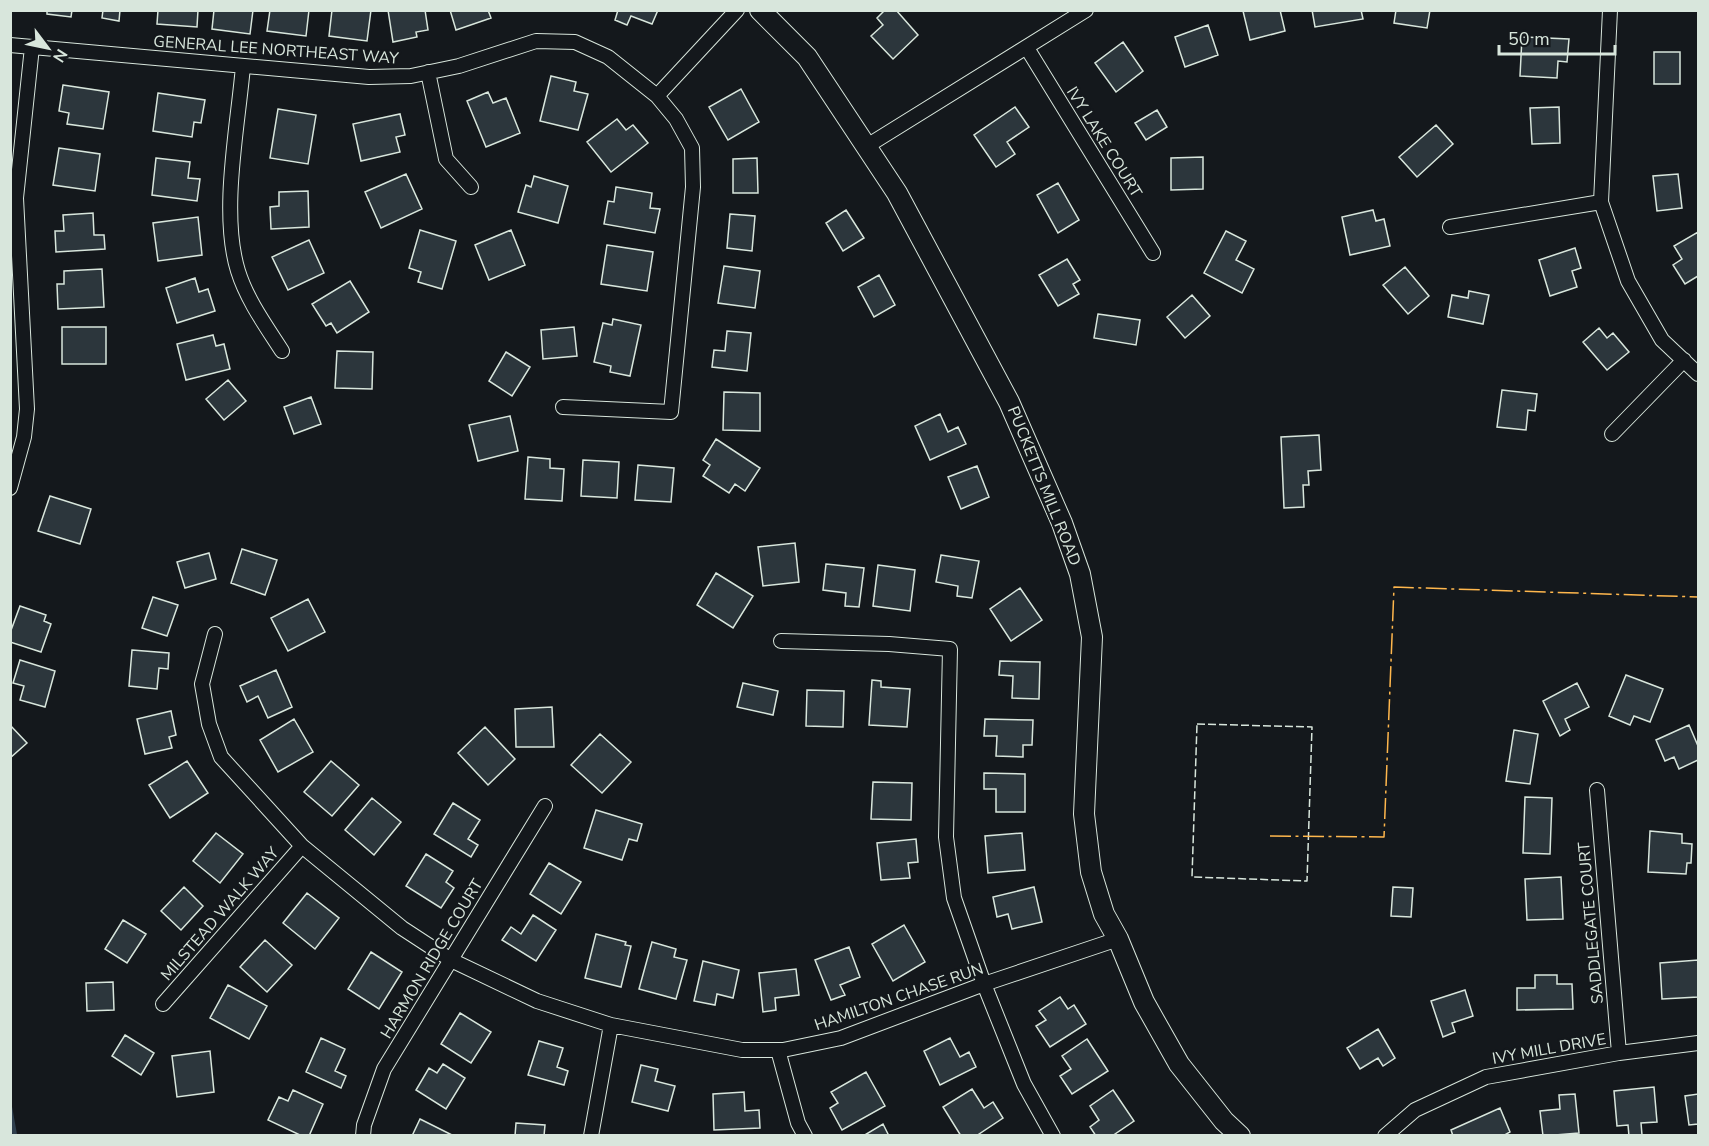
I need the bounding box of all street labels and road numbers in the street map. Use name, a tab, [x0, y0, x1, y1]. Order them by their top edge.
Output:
street label: GENERAL LEE NORTHEAST WAY	[153, 30, 400, 70]
street label: IVY LAKE COURT	[1061, 82, 1147, 202]
street label: PUCKETTS MILL ROAD	[1002, 403, 1086, 569]
street label: SADDLEGATE COURT	[1573, 841, 1609, 1005]
street label: MILSTEAD WALK WAY	[156, 842, 284, 985]
street label: HARMON RIDGE COURT	[376, 875, 489, 1043]
street label: HAMILTON CHASE RUN	[812, 958, 986, 1036]
street label: IVY MILL DRIVE	[1490, 1028, 1608, 1070]

